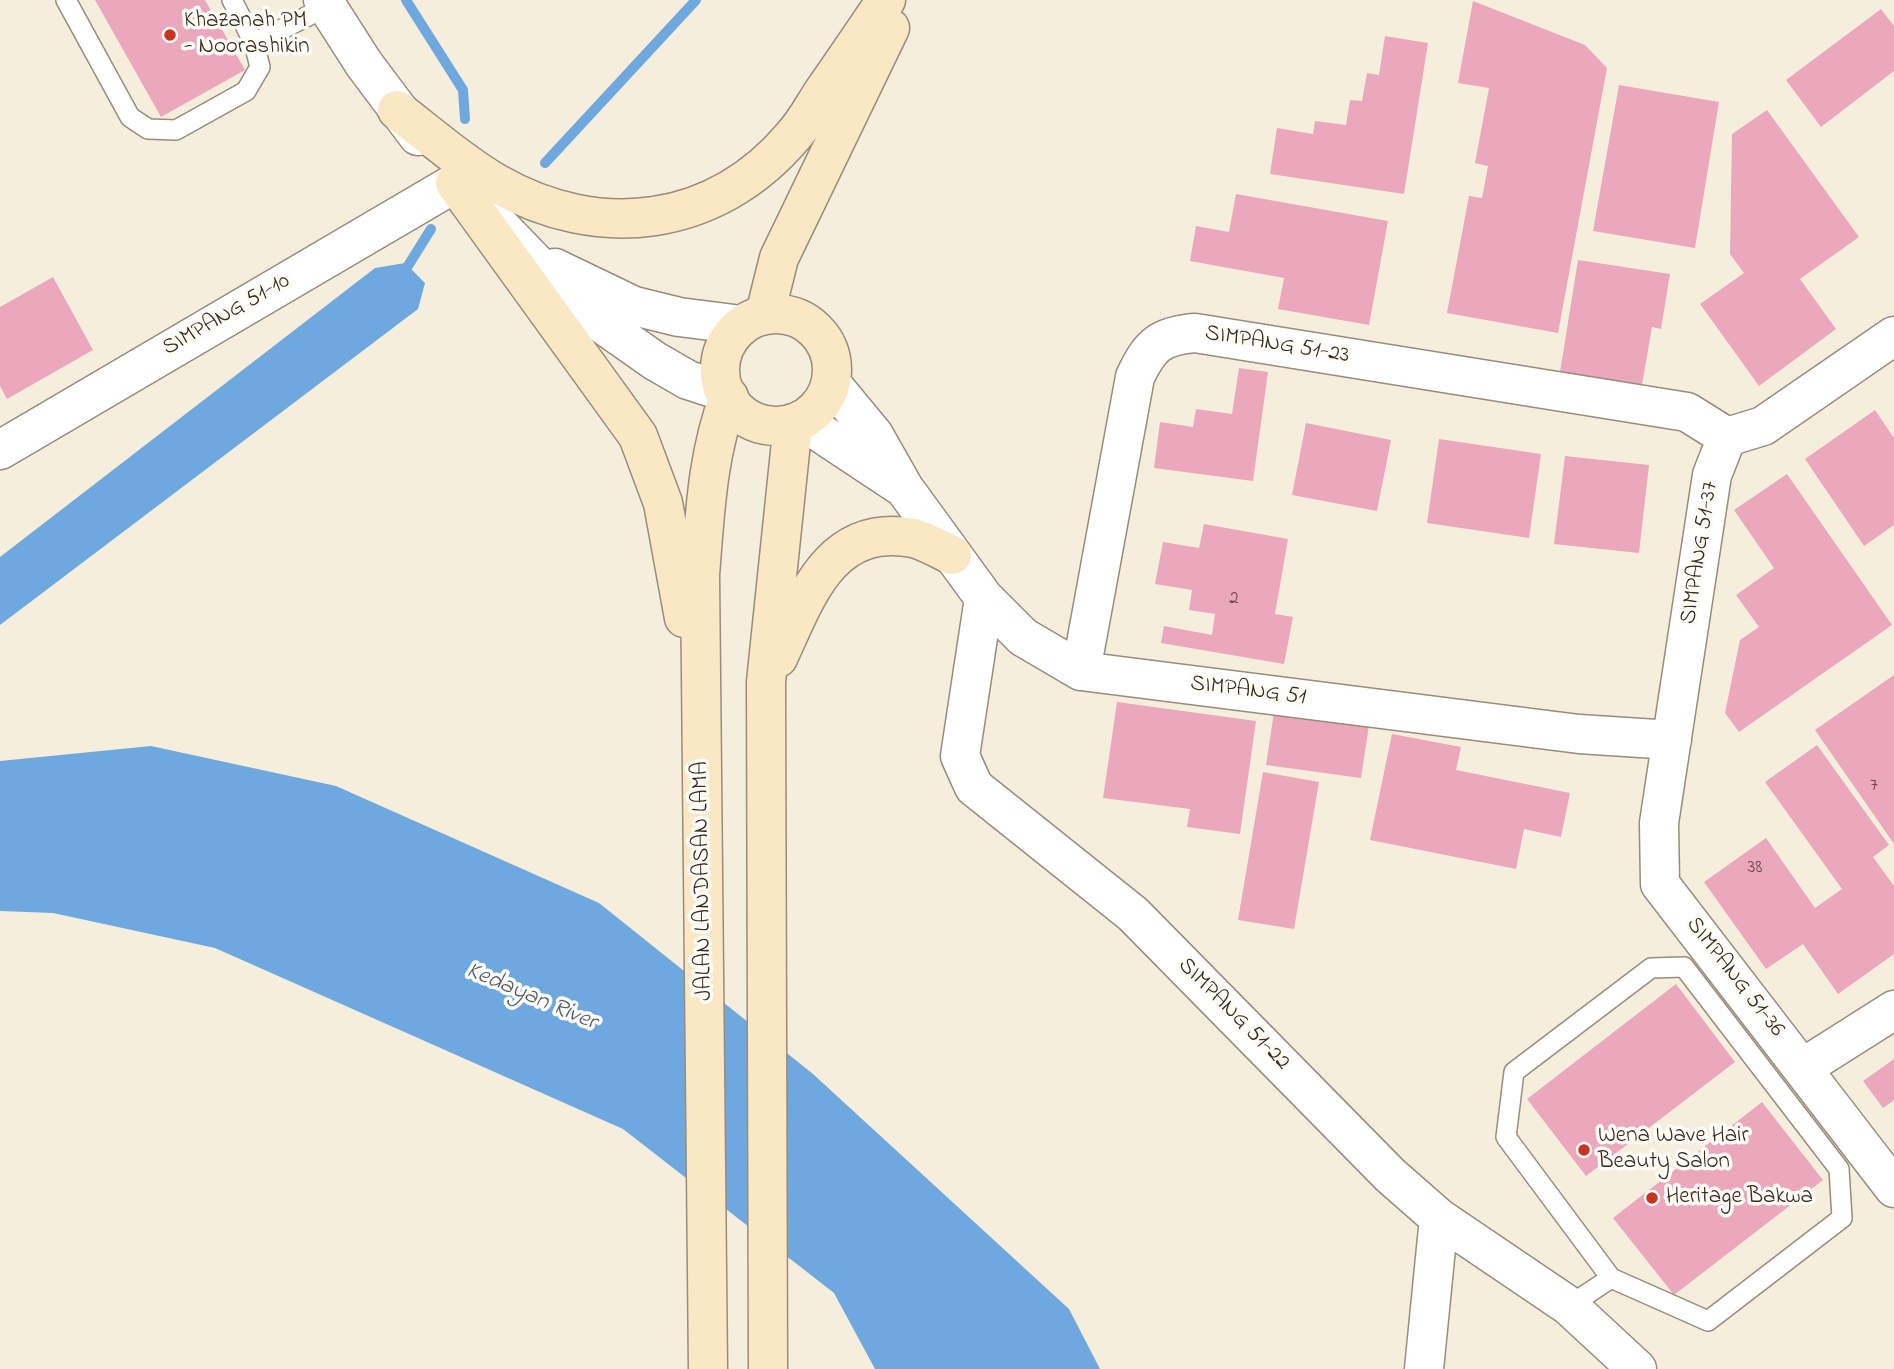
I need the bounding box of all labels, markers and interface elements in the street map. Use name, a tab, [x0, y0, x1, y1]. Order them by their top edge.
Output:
place label: Khazanah PM - Noorashikin	[184, 8, 310, 62]
marker: Khazanah PM - Noorashikin	[162, 27, 178, 43]
street label: SIMPANG 51-10	[158, 268, 296, 364]
street label: SIMPANG 51-23	[1203, 321, 1351, 371]
street label: SIMPANG 51-37	[1676, 480, 1726, 626]
house number: 2	[1229, 589, 1239, 611]
street label: SIMPANG 51	[1189, 671, 1307, 713]
street label: JALAN LANDASAN LAMA	[688, 761, 720, 1001]
house number: 7	[1870, 776, 1878, 798]
house number: 38	[1748, 858, 1762, 880]
street label: SIMPANG 51-36	[1679, 913, 1789, 1043]
street label: SIMPANG 51-22	[1171, 953, 1295, 1077]
water label: Kedayan River	[462, 958, 600, 1038]
place label: Wena Wave Hair Beauty Salon	[1598, 1123, 1749, 1177]
marker: Wena Wave Hair Beauty Salon	[1576, 1142, 1592, 1158]
place label: Heritage Bakwa	[1666, 1184, 1813, 1212]
marker: Heritage Bakwa	[1644, 1190, 1660, 1206]

